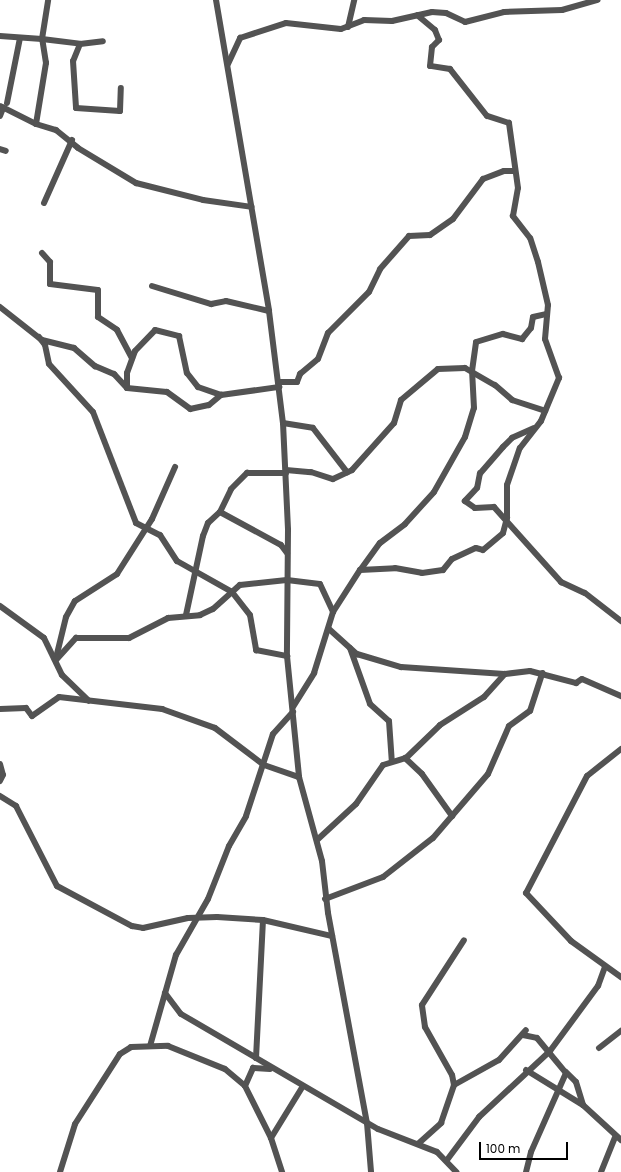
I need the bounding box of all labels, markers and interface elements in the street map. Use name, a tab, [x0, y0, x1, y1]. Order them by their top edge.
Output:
scale bar	[481, 1134, 570, 1160]
text: 100 m	[486, 1140, 520, 1157]

